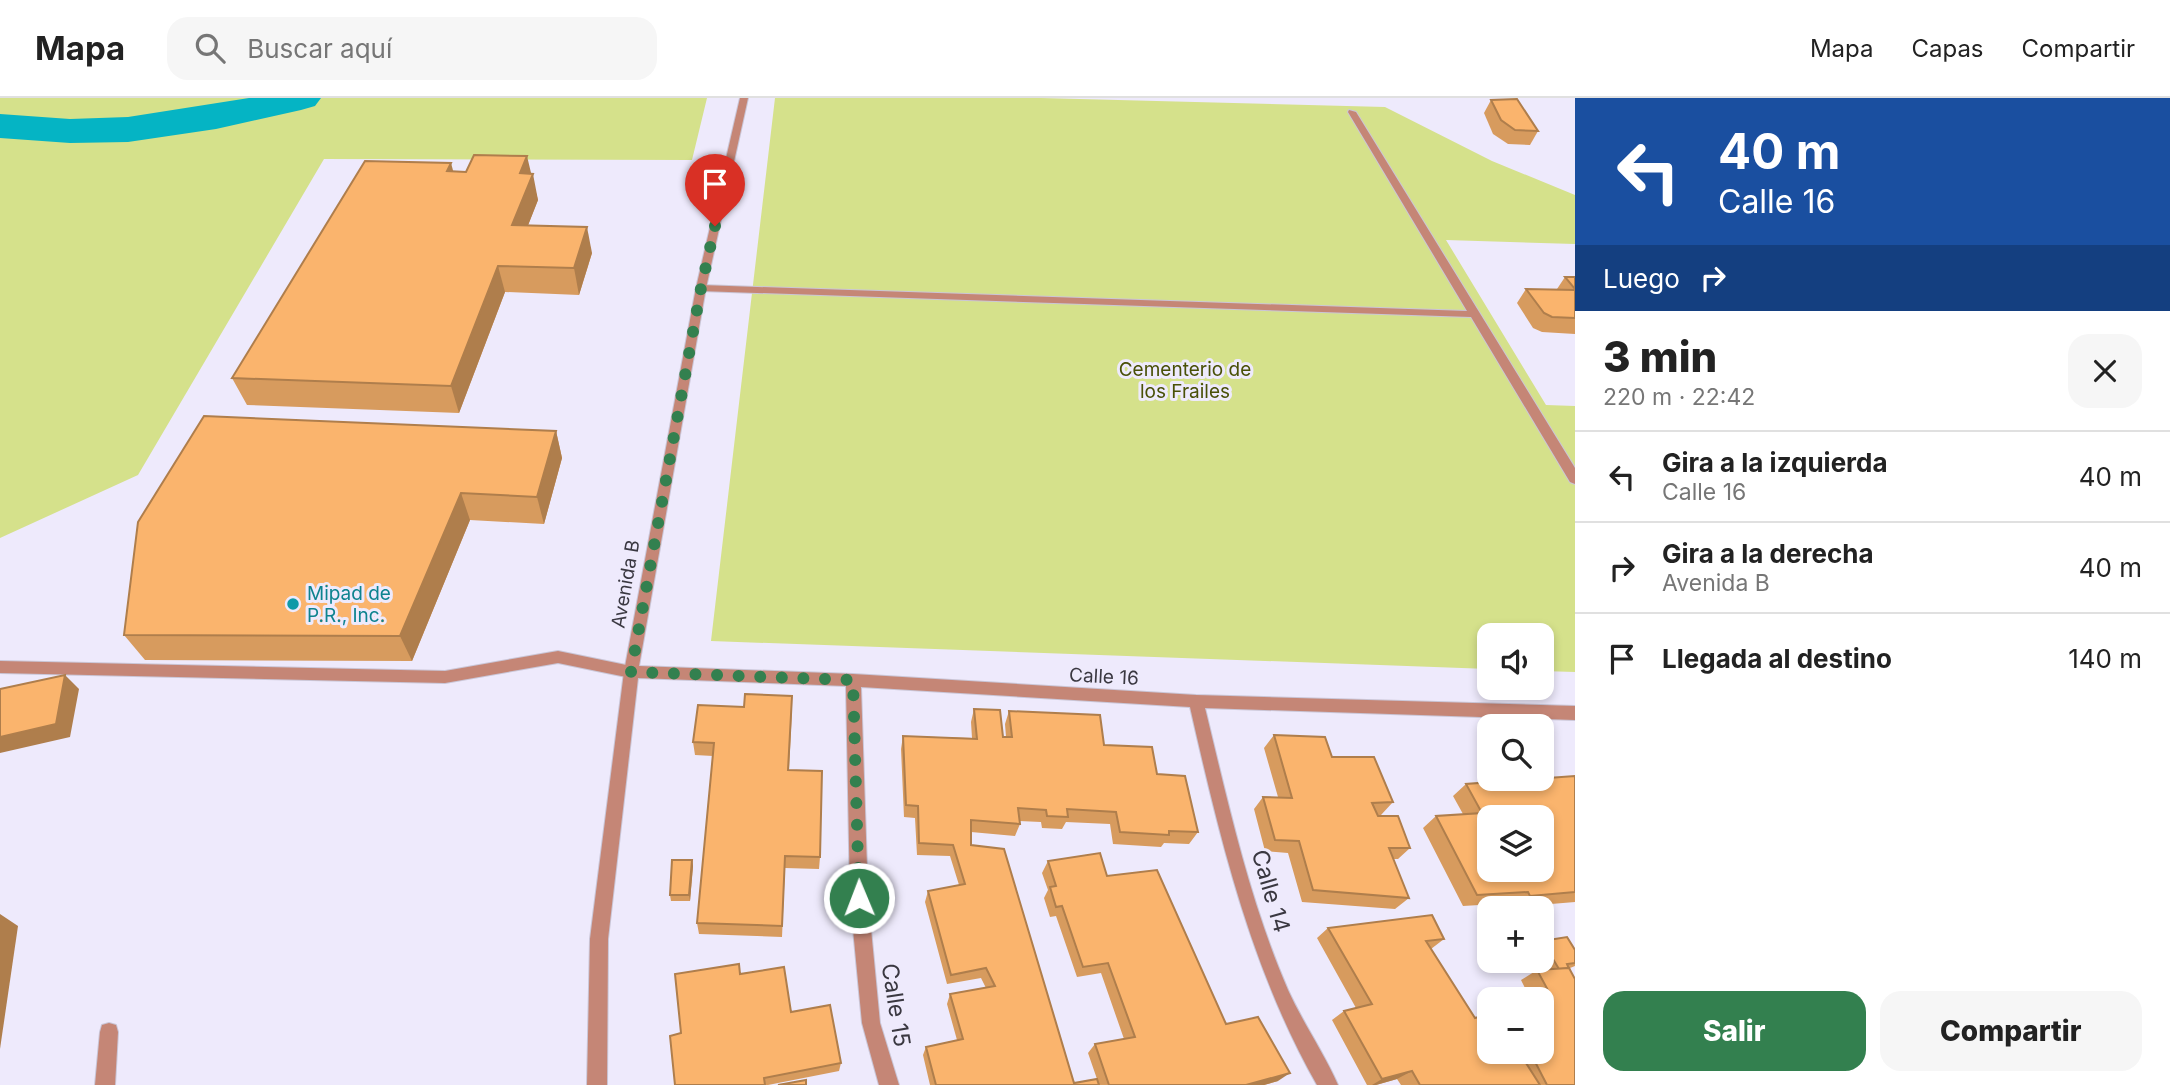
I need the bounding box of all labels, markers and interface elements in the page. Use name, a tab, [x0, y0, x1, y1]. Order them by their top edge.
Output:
search box	[167, 17, 657, 80]
text: Mapa	[35, 28, 125, 68]
icon: search	[191, 29, 229, 67]
text: Buscar aquí	[247, 33, 392, 64]
text: Mapa	[1810, 34, 1873, 63]
text: Capas	[1911, 34, 1984, 63]
text: Compartir	[2022, 34, 2135, 63]
text: 40 m	[1718, 122, 1841, 181]
icon: left	[1603, 126, 1694, 217]
pin	[685, 154, 745, 226]
icon: arrive	[696, 165, 734, 203]
text: Calle 16	[1718, 182, 1835, 221]
icon: right	[1694, 259, 1732, 297]
text: Luego	[1603, 263, 1680, 294]
text: 3 min	[1603, 331, 1717, 382]
button: close	[2068, 334, 2142, 408]
park label: Cementerio de los Frailes	[1119, 358, 1251, 403]
text: 220 m · 22:42	[1603, 383, 1755, 411]
text: Gira a la izquierda	[1662, 447, 1888, 478]
icon: left	[1603, 458, 1641, 496]
text: 40 m	[2079, 461, 2142, 492]
text: Calle 16	[1662, 478, 1746, 506]
street label: Avenida B	[606, 538, 645, 630]
text: Gira a la derecha	[1662, 538, 1874, 569]
icon: right	[1603, 549, 1641, 587]
text: 40 m	[2079, 552, 2142, 583]
text: Avenida B	[1662, 569, 1770, 597]
place label: Mipad de P.R., Inc.	[307, 582, 391, 627]
marker: Mipad de P.R., Inc.	[285, 596, 301, 612]
map controls	[1477, 623, 1554, 1064]
button: sound	[1477, 623, 1554, 700]
icon: arrive	[1603, 640, 1641, 678]
text: Llegada al destino	[1662, 643, 1892, 674]
text: 140 m	[2068, 643, 2142, 674]
street label: Calle 16	[1069, 663, 1139, 690]
button: search	[1477, 714, 1554, 791]
button: layers	[1477, 805, 1554, 882]
street label: Calle 14	[1246, 846, 1296, 936]
position arrow	[822, 861, 896, 935]
button: +	[1477, 896, 1554, 973]
street label: Calle 15	[876, 961, 916, 1049]
button: −	[1477, 987, 1554, 1064]
button: Salir	[1603, 991, 1866, 1071]
button: Compartir	[1880, 991, 2142, 1071]

